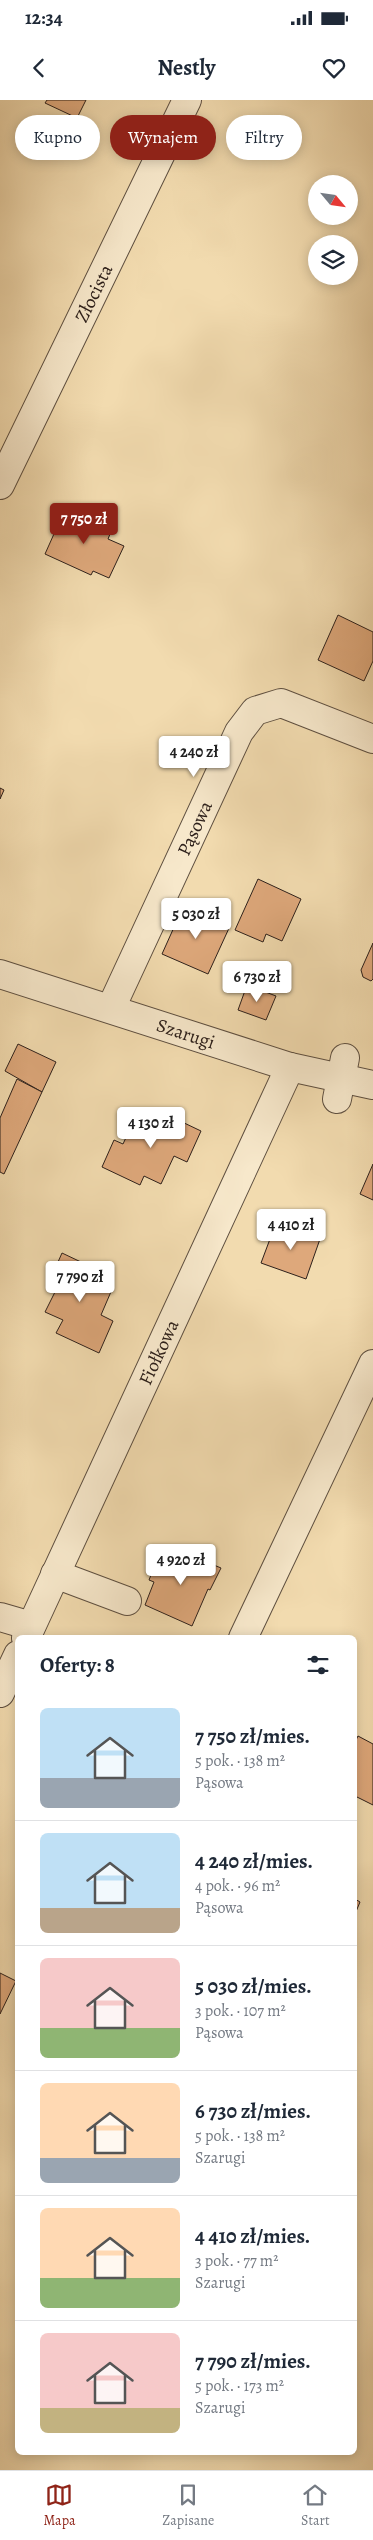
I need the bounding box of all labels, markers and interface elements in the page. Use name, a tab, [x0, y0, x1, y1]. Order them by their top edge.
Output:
text: 12:34	[25, 5, 63, 31]
text: Nestly	[157, 53, 216, 83]
icon: back	[25, 54, 53, 82]
icon: heart	[320, 54, 348, 82]
chip: Kupno	[15, 115, 100, 160]
chip: Wynajem	[110, 115, 216, 160]
chip: Filtry	[226, 115, 302, 160]
north arrow	[308, 175, 358, 225]
map controls	[308, 175, 358, 285]
button: layers	[308, 235, 358, 285]
street label: Złocista	[69, 260, 119, 327]
pin: 7 750 zł	[32, 502, 136, 545]
text: 7 750 zł	[61, 508, 107, 530]
pin: 4 240 zł	[142, 736, 246, 778]
text: 4 240 zł	[170, 741, 218, 763]
street label: Pąsowa	[171, 797, 219, 860]
pin: 5 030 zł	[144, 898, 248, 940]
text: 5 030 zł	[172, 903, 220, 925]
pin: 6 730 zł	[205, 960, 309, 1003]
text: 6 730 zł	[234, 966, 281, 988]
street label: Szarugi	[153, 1012, 218, 1056]
pin: 4 130 zł	[99, 1106, 203, 1149]
text: 4 130 zł	[128, 1112, 174, 1134]
pin: 4 410 zł	[239, 1208, 343, 1251]
text: 4 410 zł	[268, 1214, 314, 1236]
pin: 7 790 zł	[28, 1260, 132, 1303]
text: 7 790 zł	[57, 1266, 103, 1288]
street label: Fiołkowa	[132, 1315, 185, 1389]
pin: 4 920 zł	[129, 1544, 233, 1586]
text: 4 920 zł	[157, 1549, 205, 1571]
text: Oferty: 8	[40, 1651, 115, 1679]
icon: filters	[304, 1651, 332, 1679]
text: 7 750 zł/mies.	[195, 1722, 310, 1750]
icon: home	[80, 1728, 140, 1788]
text: 5 pok. · 138 m²	[195, 1750, 285, 1772]
text: Pąsowa	[195, 1772, 244, 1794]
text: 4 240 zł/mies.	[195, 1847, 313, 1875]
icon: home	[80, 1853, 140, 1913]
text: 4 pok. · 96 m²	[195, 1875, 280, 1897]
text: Pąsowa	[195, 1897, 244, 1919]
text: 5 030 zł/mies.	[195, 1972, 312, 2000]
icon: home	[80, 1978, 140, 2038]
text: 3 pok. · 107 m²	[195, 2000, 286, 2022]
text: Pąsowa	[195, 2022, 244, 2044]
text: 6 730 zł/mies.	[195, 2097, 311, 2125]
icon: home	[80, 2103, 140, 2163]
text: 5 pok. · 138 m²	[195, 2125, 285, 2147]
text: Szarugi	[195, 2147, 246, 2169]
text: 4 410 zł/mies.	[195, 2222, 310, 2250]
icon: home	[80, 2228, 140, 2288]
text: 3 pok. · 77 m²	[195, 2250, 278, 2272]
text: Szarugi	[195, 2272, 246, 2294]
text: 7 790 zł/mies.	[195, 2347, 311, 2375]
icon: home	[80, 2353, 140, 2413]
text: 5 pok. · 173 m²	[195, 2375, 284, 2397]
text: Szarugi	[195, 2397, 246, 2419]
tab: Mapa	[43, 2481, 76, 2530]
tab: Zapisane	[162, 2481, 214, 2530]
tab: Start	[301, 2481, 330, 2530]

